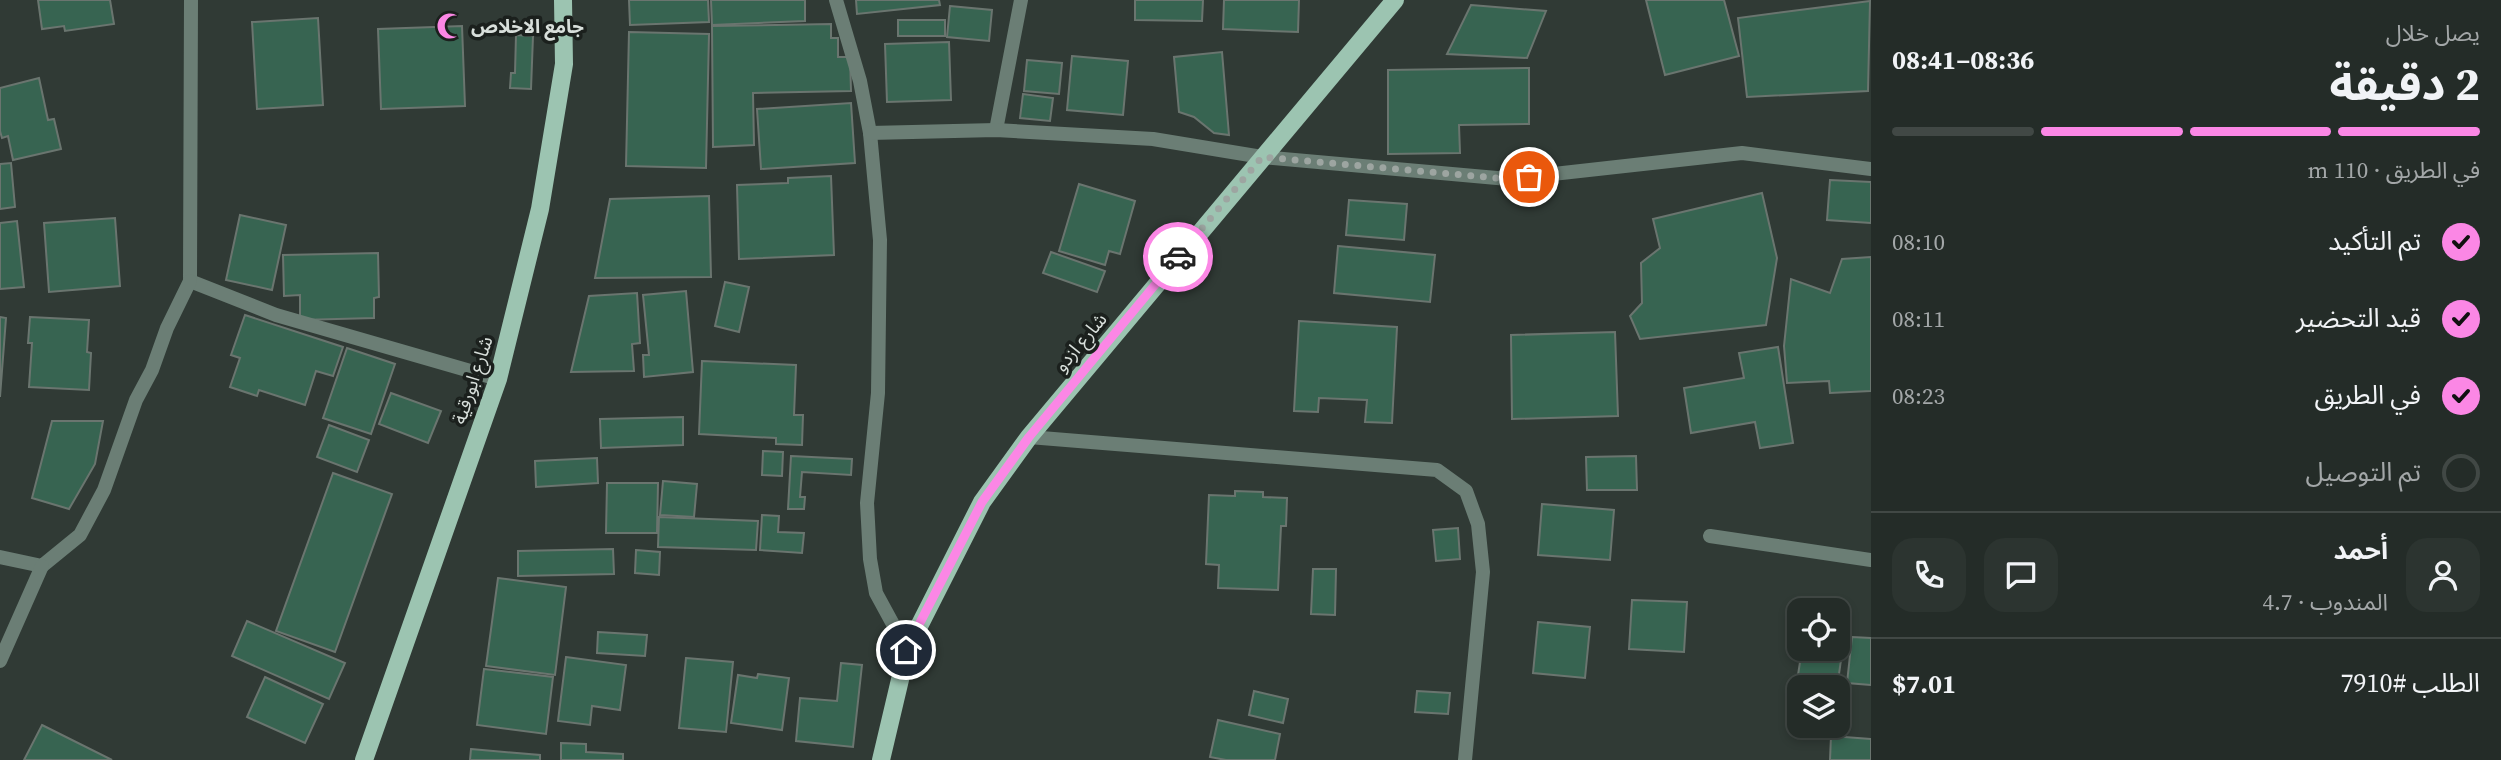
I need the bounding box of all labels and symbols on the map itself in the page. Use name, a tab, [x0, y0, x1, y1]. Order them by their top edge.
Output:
mosque icon: جامع الاخلاص	[435, 11, 465, 41]
place label: جامع الاخلاص	[471, 13, 584, 41]
pin	[1499, 147, 1559, 207]
courier	[1143, 222, 1213, 292]
street label: شارع ازدو	[1048, 307, 1113, 378]
street label: شارع ابورقية	[446, 333, 499, 428]
pin	[876, 620, 936, 680]

